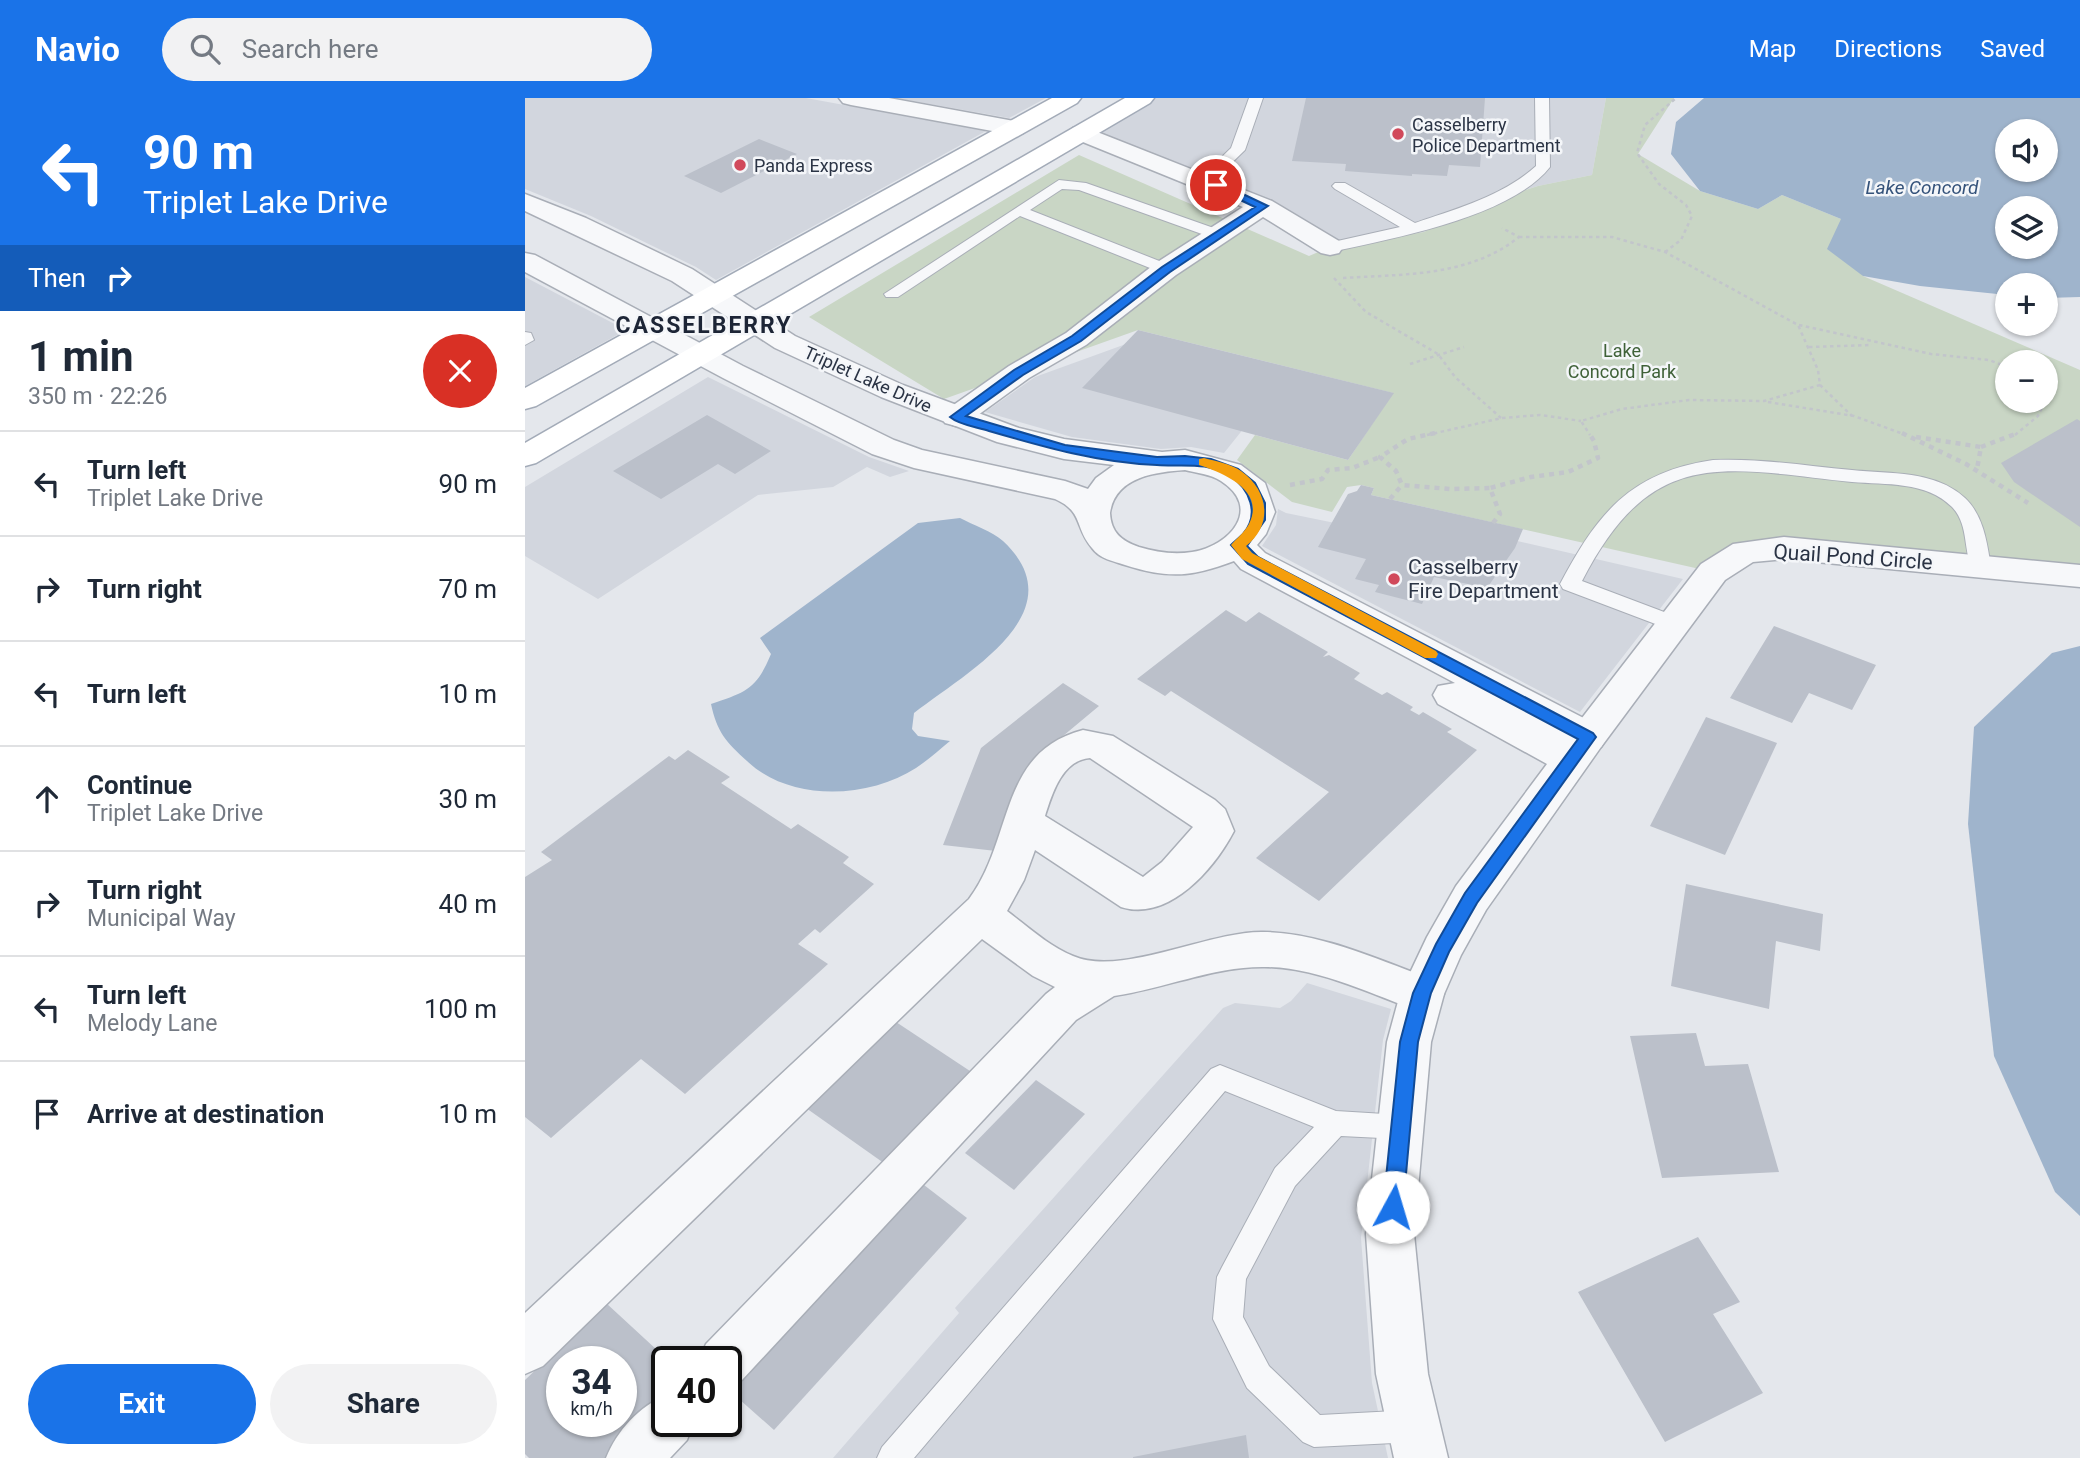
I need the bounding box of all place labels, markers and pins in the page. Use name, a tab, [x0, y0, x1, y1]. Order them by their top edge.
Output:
place label: Casselberry Police Department	[1412, 114, 1561, 156]
marker: Casselberry Police Department	[1390, 126, 1406, 142]
place label: Panda Express	[754, 155, 873, 176]
pin	[1186, 155, 1246, 215]
marker: Panda Express	[732, 157, 748, 173]
place label: Casselberry Fire Department	[1408, 555, 1559, 603]
marker: Casselberry Fire Department	[1386, 571, 1402, 587]

